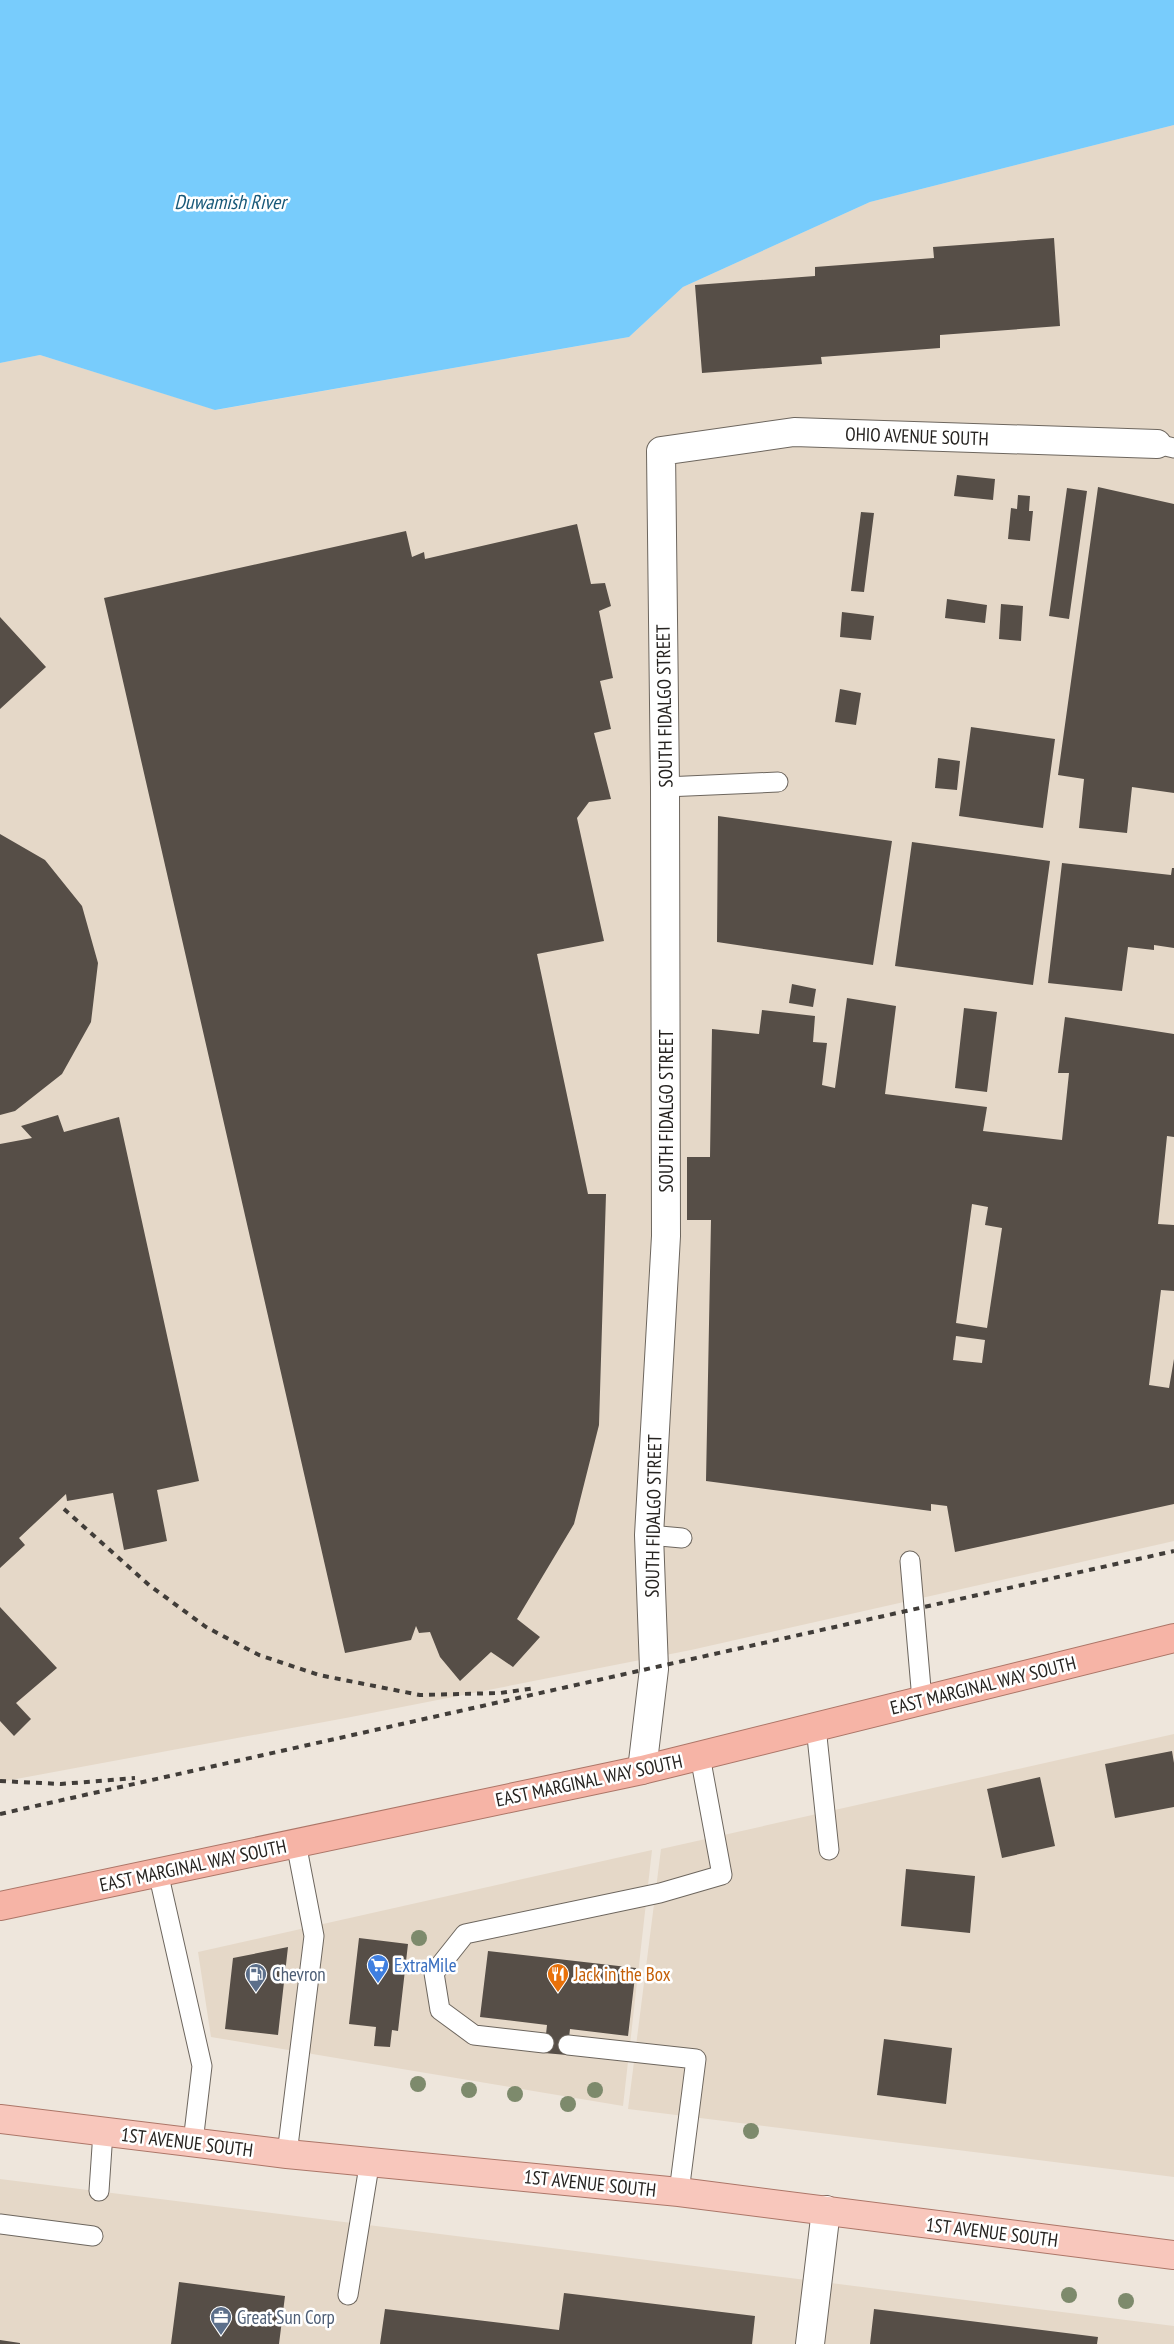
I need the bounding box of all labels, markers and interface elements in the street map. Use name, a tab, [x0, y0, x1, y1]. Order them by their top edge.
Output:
water label: Duwamish River	[174, 189, 288, 215]
street label: OHIO AVENUE SOUTH	[845, 422, 989, 450]
street label: SOUTH FIDALGO STREET	[651, 624, 677, 788]
street label: SOUTH FIDALGO STREET	[654, 1029, 678, 1193]
street label: SOUTH FIDALGO STREET	[640, 1434, 666, 1598]
street label: EAST MARGINAL WAY SOUTH	[888, 1650, 1078, 1720]
street label: EAST MARGINAL WAY SOUTH	[493, 1748, 685, 1812]
street label: EAST MARGINAL WAY SOUTH	[97, 1833, 289, 1897]
supermarket icon: ExtraMile	[366, 1953, 390, 1984]
place label: ExtraMile	[394, 1953, 457, 1977]
fuel station icon: Chevron	[244, 1962, 268, 1993]
place label: Chevron	[272, 1962, 326, 1986]
restaurant icon: Jack in the Box	[546, 1962, 570, 1993]
place label: Jack in the Box	[573, 1962, 671, 1986]
street label: 1ST AVENUE SOUTH	[120, 2122, 254, 2162]
street label: 1ST AVENUE SOUTH	[523, 2164, 657, 2202]
street label: 1ST AVENUE SOUTH	[925, 2212, 1059, 2252]
office icon: Great Sun Corp	[209, 2305, 233, 2336]
place label: Great Sun Corp	[237, 2305, 335, 2329]

